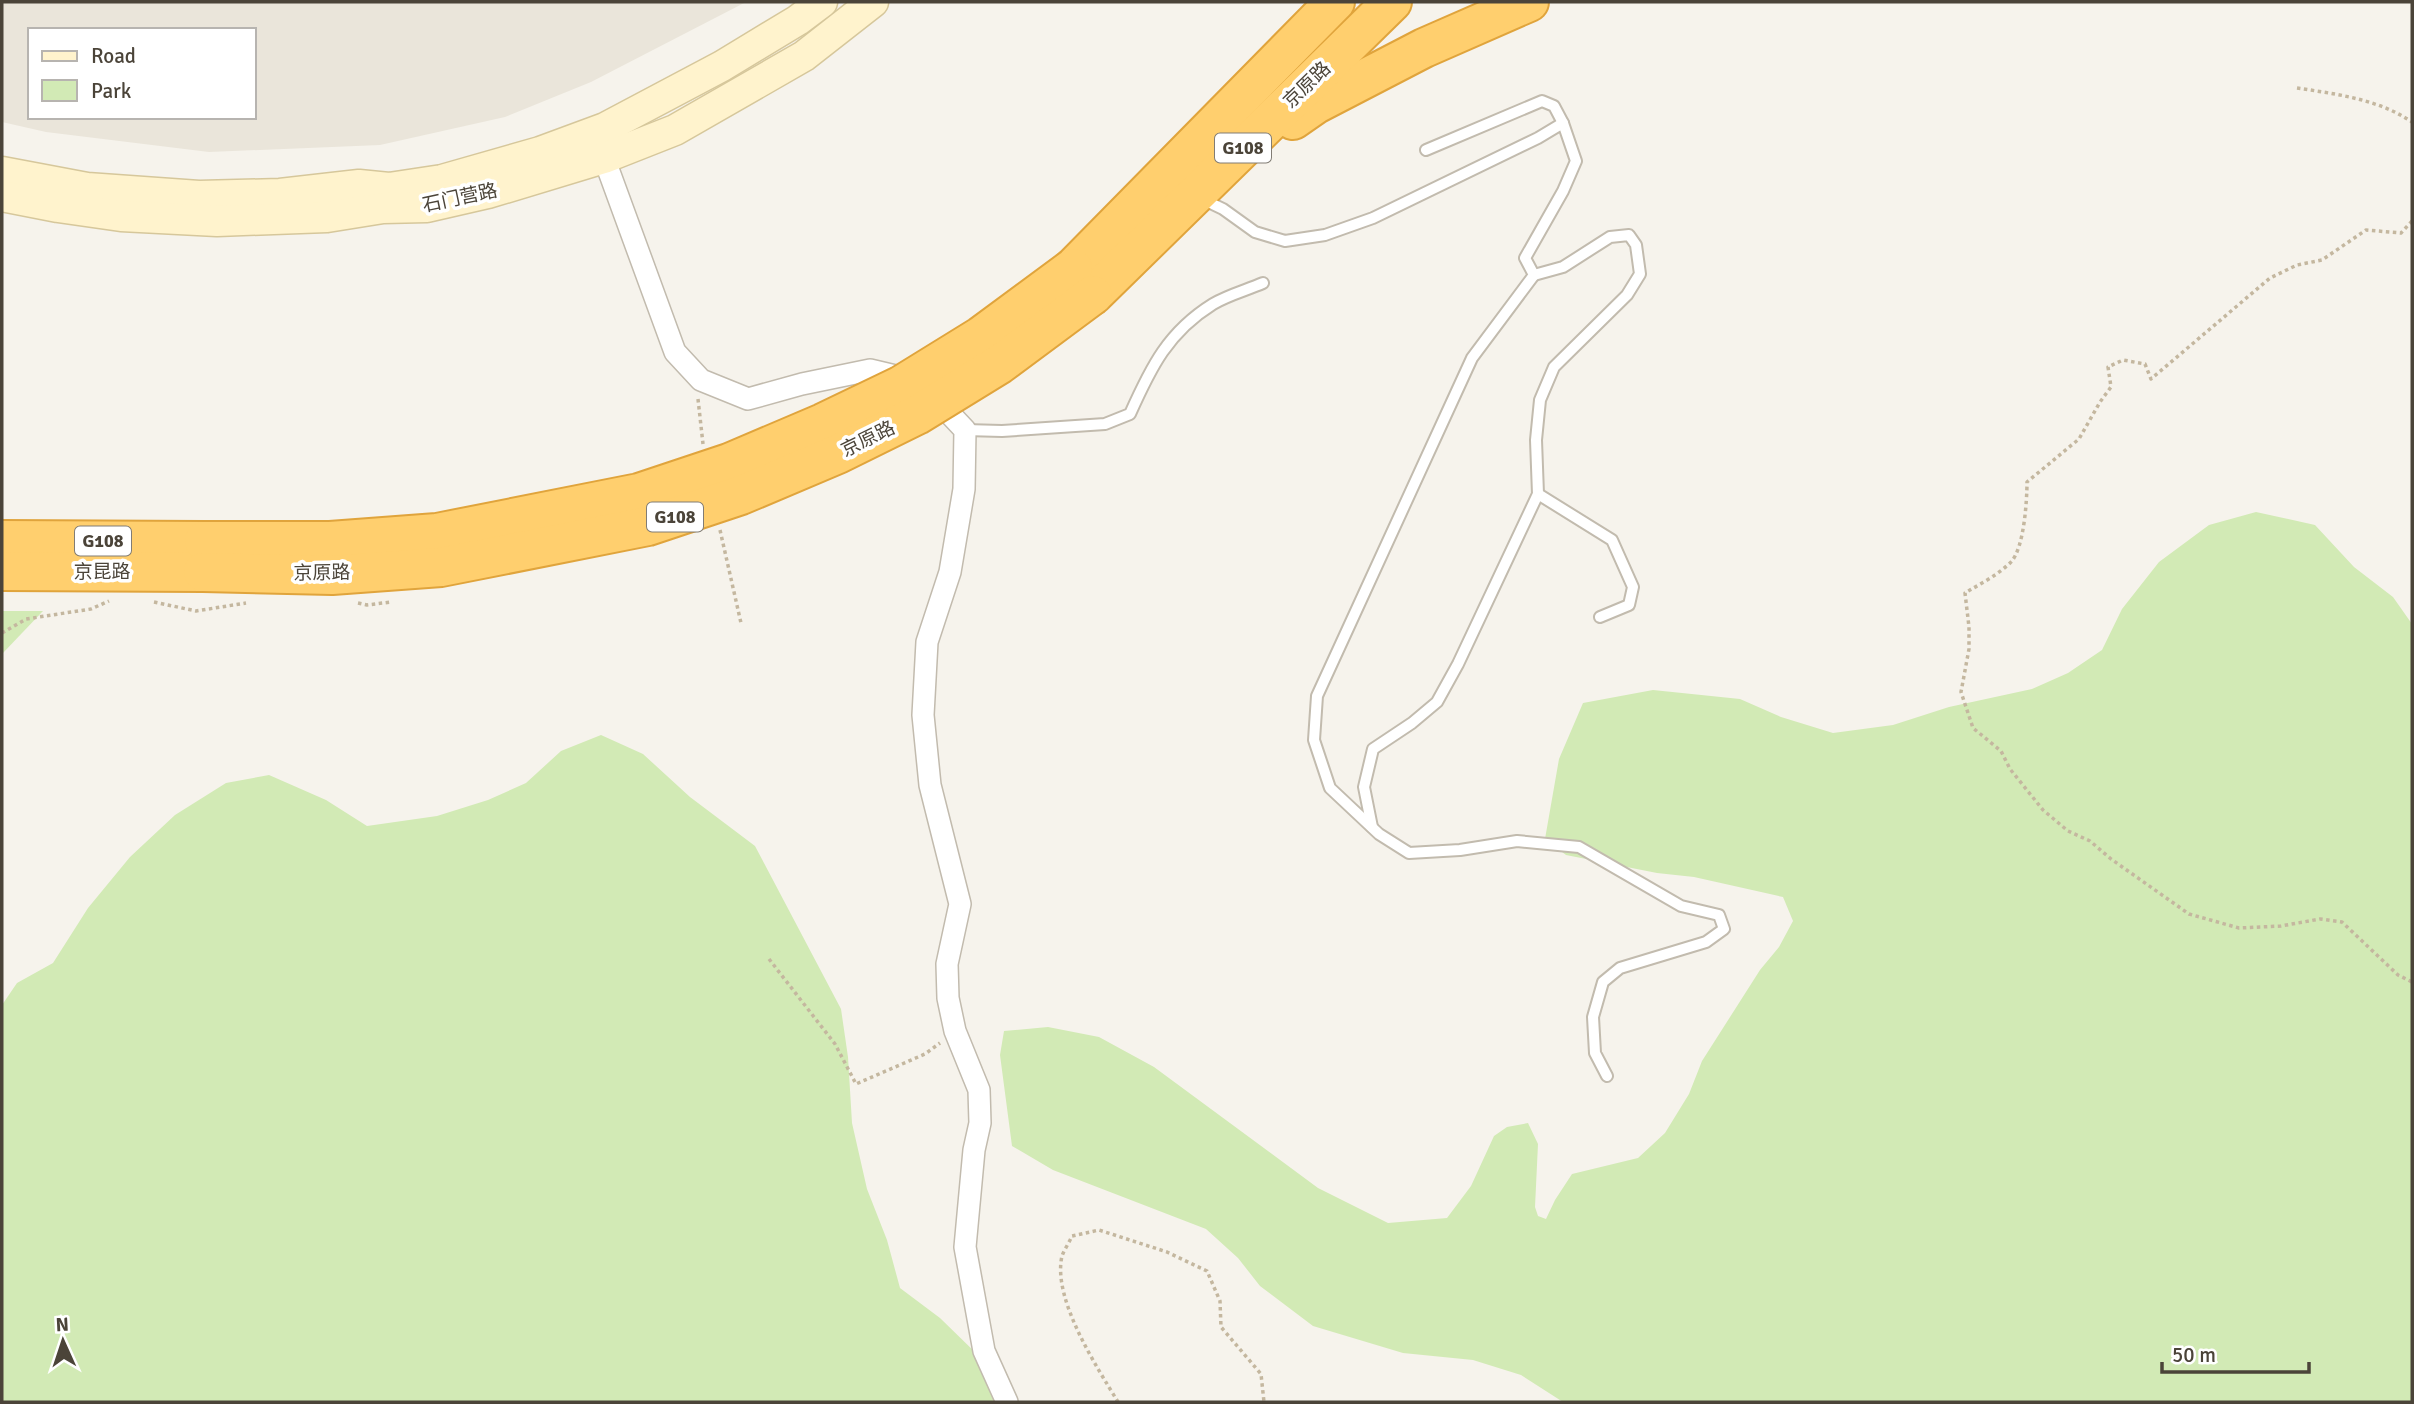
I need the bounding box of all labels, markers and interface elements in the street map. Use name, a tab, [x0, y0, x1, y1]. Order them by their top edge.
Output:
legend	[28, 28, 256, 119]
text: Road	[91, 43, 136, 69]
street label: 京原路	[1278, 57, 1336, 113]
text: Park	[91, 78, 132, 104]
road number: G108	[1215, 134, 1271, 162]
street label: 石门营路	[420, 178, 500, 218]
street label: 京原路	[837, 416, 899, 462]
road number: G108	[647, 503, 703, 532]
road number: G108	[75, 526, 131, 556]
street label: 京昆路	[73, 560, 131, 584]
street label: 京原路	[293, 561, 351, 585]
north arrow	[28, 1306, 98, 1376]
text: N	[55, 1313, 69, 1337]
scale bar	[2162, 1330, 2309, 1374]
text: 50 m	[2172, 1342, 2216, 1368]

